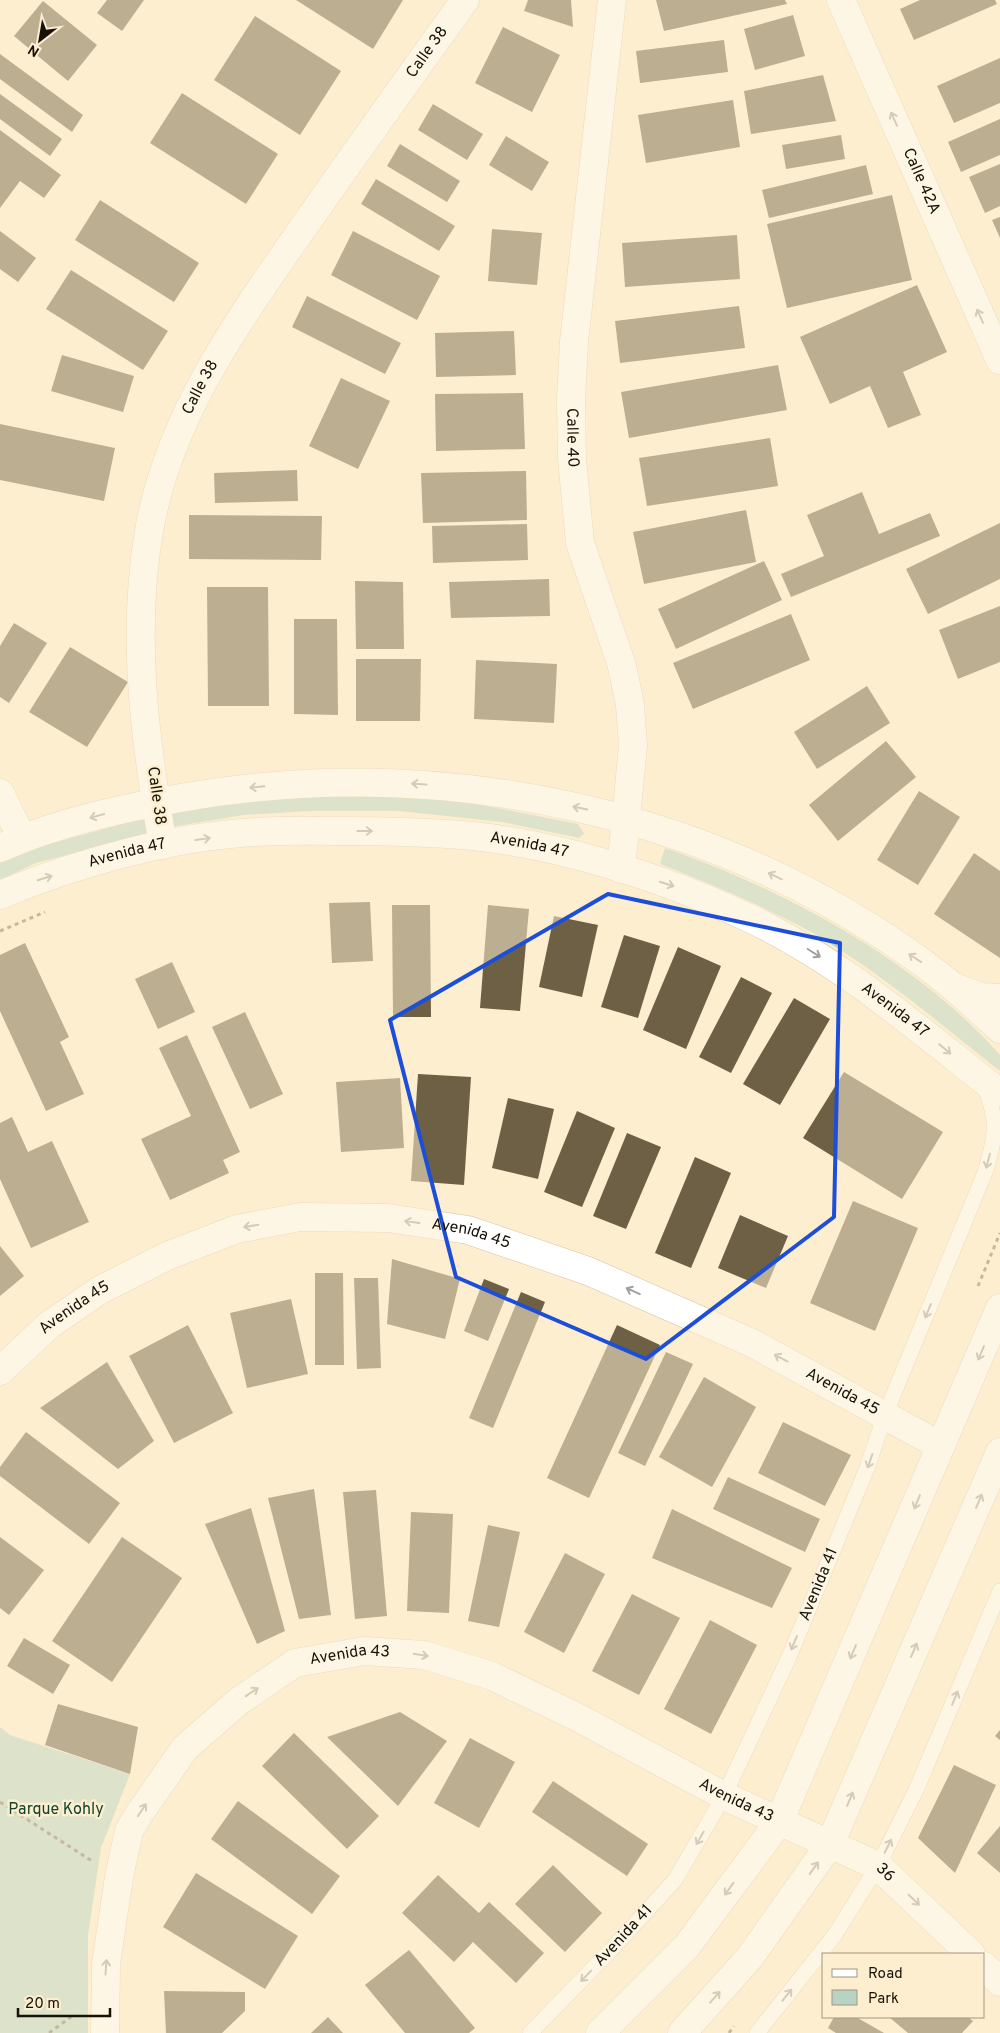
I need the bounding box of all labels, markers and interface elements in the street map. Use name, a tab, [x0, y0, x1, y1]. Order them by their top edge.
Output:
north arrow	[15, 15, 65, 65]
street label: Calle 38	[402, 23, 453, 82]
text: N	[25, 40, 43, 60]
one-way arrow	[888, 112, 898, 127]
street label: Calle 42A	[898, 145, 944, 217]
one-way arrow	[975, 309, 985, 324]
street label: Calle 38	[178, 357, 223, 418]
street label: Calle 40	[561, 408, 583, 469]
street label: Calle 38	[142, 765, 170, 827]
one-way arrow	[411, 779, 428, 789]
one-way arrow	[249, 782, 265, 792]
one-way arrow	[572, 803, 588, 812]
one-way arrow	[90, 812, 106, 822]
one-way arrow	[356, 826, 373, 836]
street label: Avenida 47	[489, 828, 570, 863]
street label: Avenida 47	[86, 834, 168, 873]
one-way arrow	[195, 834, 211, 844]
one-way arrow	[768, 871, 783, 880]
one-way arrow	[37, 872, 53, 882]
one-way arrow	[659, 880, 674, 889]
one-way arrow	[806, 949, 820, 959]
one-way arrow	[908, 953, 922, 963]
street label: Avenida 47	[857, 978, 932, 1042]
one-way arrow	[938, 1043, 951, 1054]
one-way arrow	[983, 1152, 993, 1168]
street label: Avenida 45	[430, 1215, 513, 1254]
one-way arrow	[404, 1216, 420, 1226]
one-way arrow	[243, 1222, 259, 1232]
street label: Avenida 45	[35, 1277, 113, 1339]
one-way arrow	[626, 1285, 641, 1295]
one-way arrow	[922, 1304, 931, 1319]
one-way arrow	[976, 1345, 985, 1360]
one-way arrow	[774, 1353, 788, 1363]
street label: Avenida 45	[802, 1364, 883, 1420]
one-way arrow	[864, 1453, 874, 1469]
one-way arrow	[912, 1494, 922, 1509]
one-way arrow	[974, 1494, 984, 1509]
street label: Avenida 41	[795, 1545, 843, 1624]
one-way arrow	[789, 1636, 798, 1651]
street label: Avenida 43	[308, 1641, 391, 1670]
one-way arrow	[910, 1643, 920, 1658]
one-way arrow	[847, 1644, 857, 1659]
one-way arrow	[413, 1651, 429, 1661]
one-way arrow	[244, 1687, 258, 1697]
one-way arrow	[951, 1691, 960, 1706]
street label: Avenida 43	[695, 1774, 777, 1827]
one-way arrow	[846, 1792, 855, 1807]
park label: Parque Kohly	[8, 1800, 104, 1820]
one-way arrow	[137, 1803, 147, 1817]
one-way arrow	[694, 1830, 704, 1845]
one-way arrow	[884, 1839, 893, 1854]
street label: 36	[871, 1859, 899, 1887]
one-way arrow	[808, 1862, 819, 1875]
one-way arrow	[724, 1882, 735, 1895]
one-way arrow	[907, 1894, 920, 1906]
street label: Avenida 41	[590, 1901, 657, 1971]
legend	[822, 1953, 985, 2018]
one-way arrow	[102, 1959, 111, 1975]
text: Road	[868, 1965, 903, 1984]
one-way arrow	[580, 1970, 592, 1983]
scale bar	[18, 1986, 110, 2018]
one-way arrow	[781, 1989, 792, 2002]
one-way arrow	[709, 1990, 721, 2003]
text: Park	[868, 1990, 899, 2009]
text: 20 m	[25, 1995, 60, 2014]

